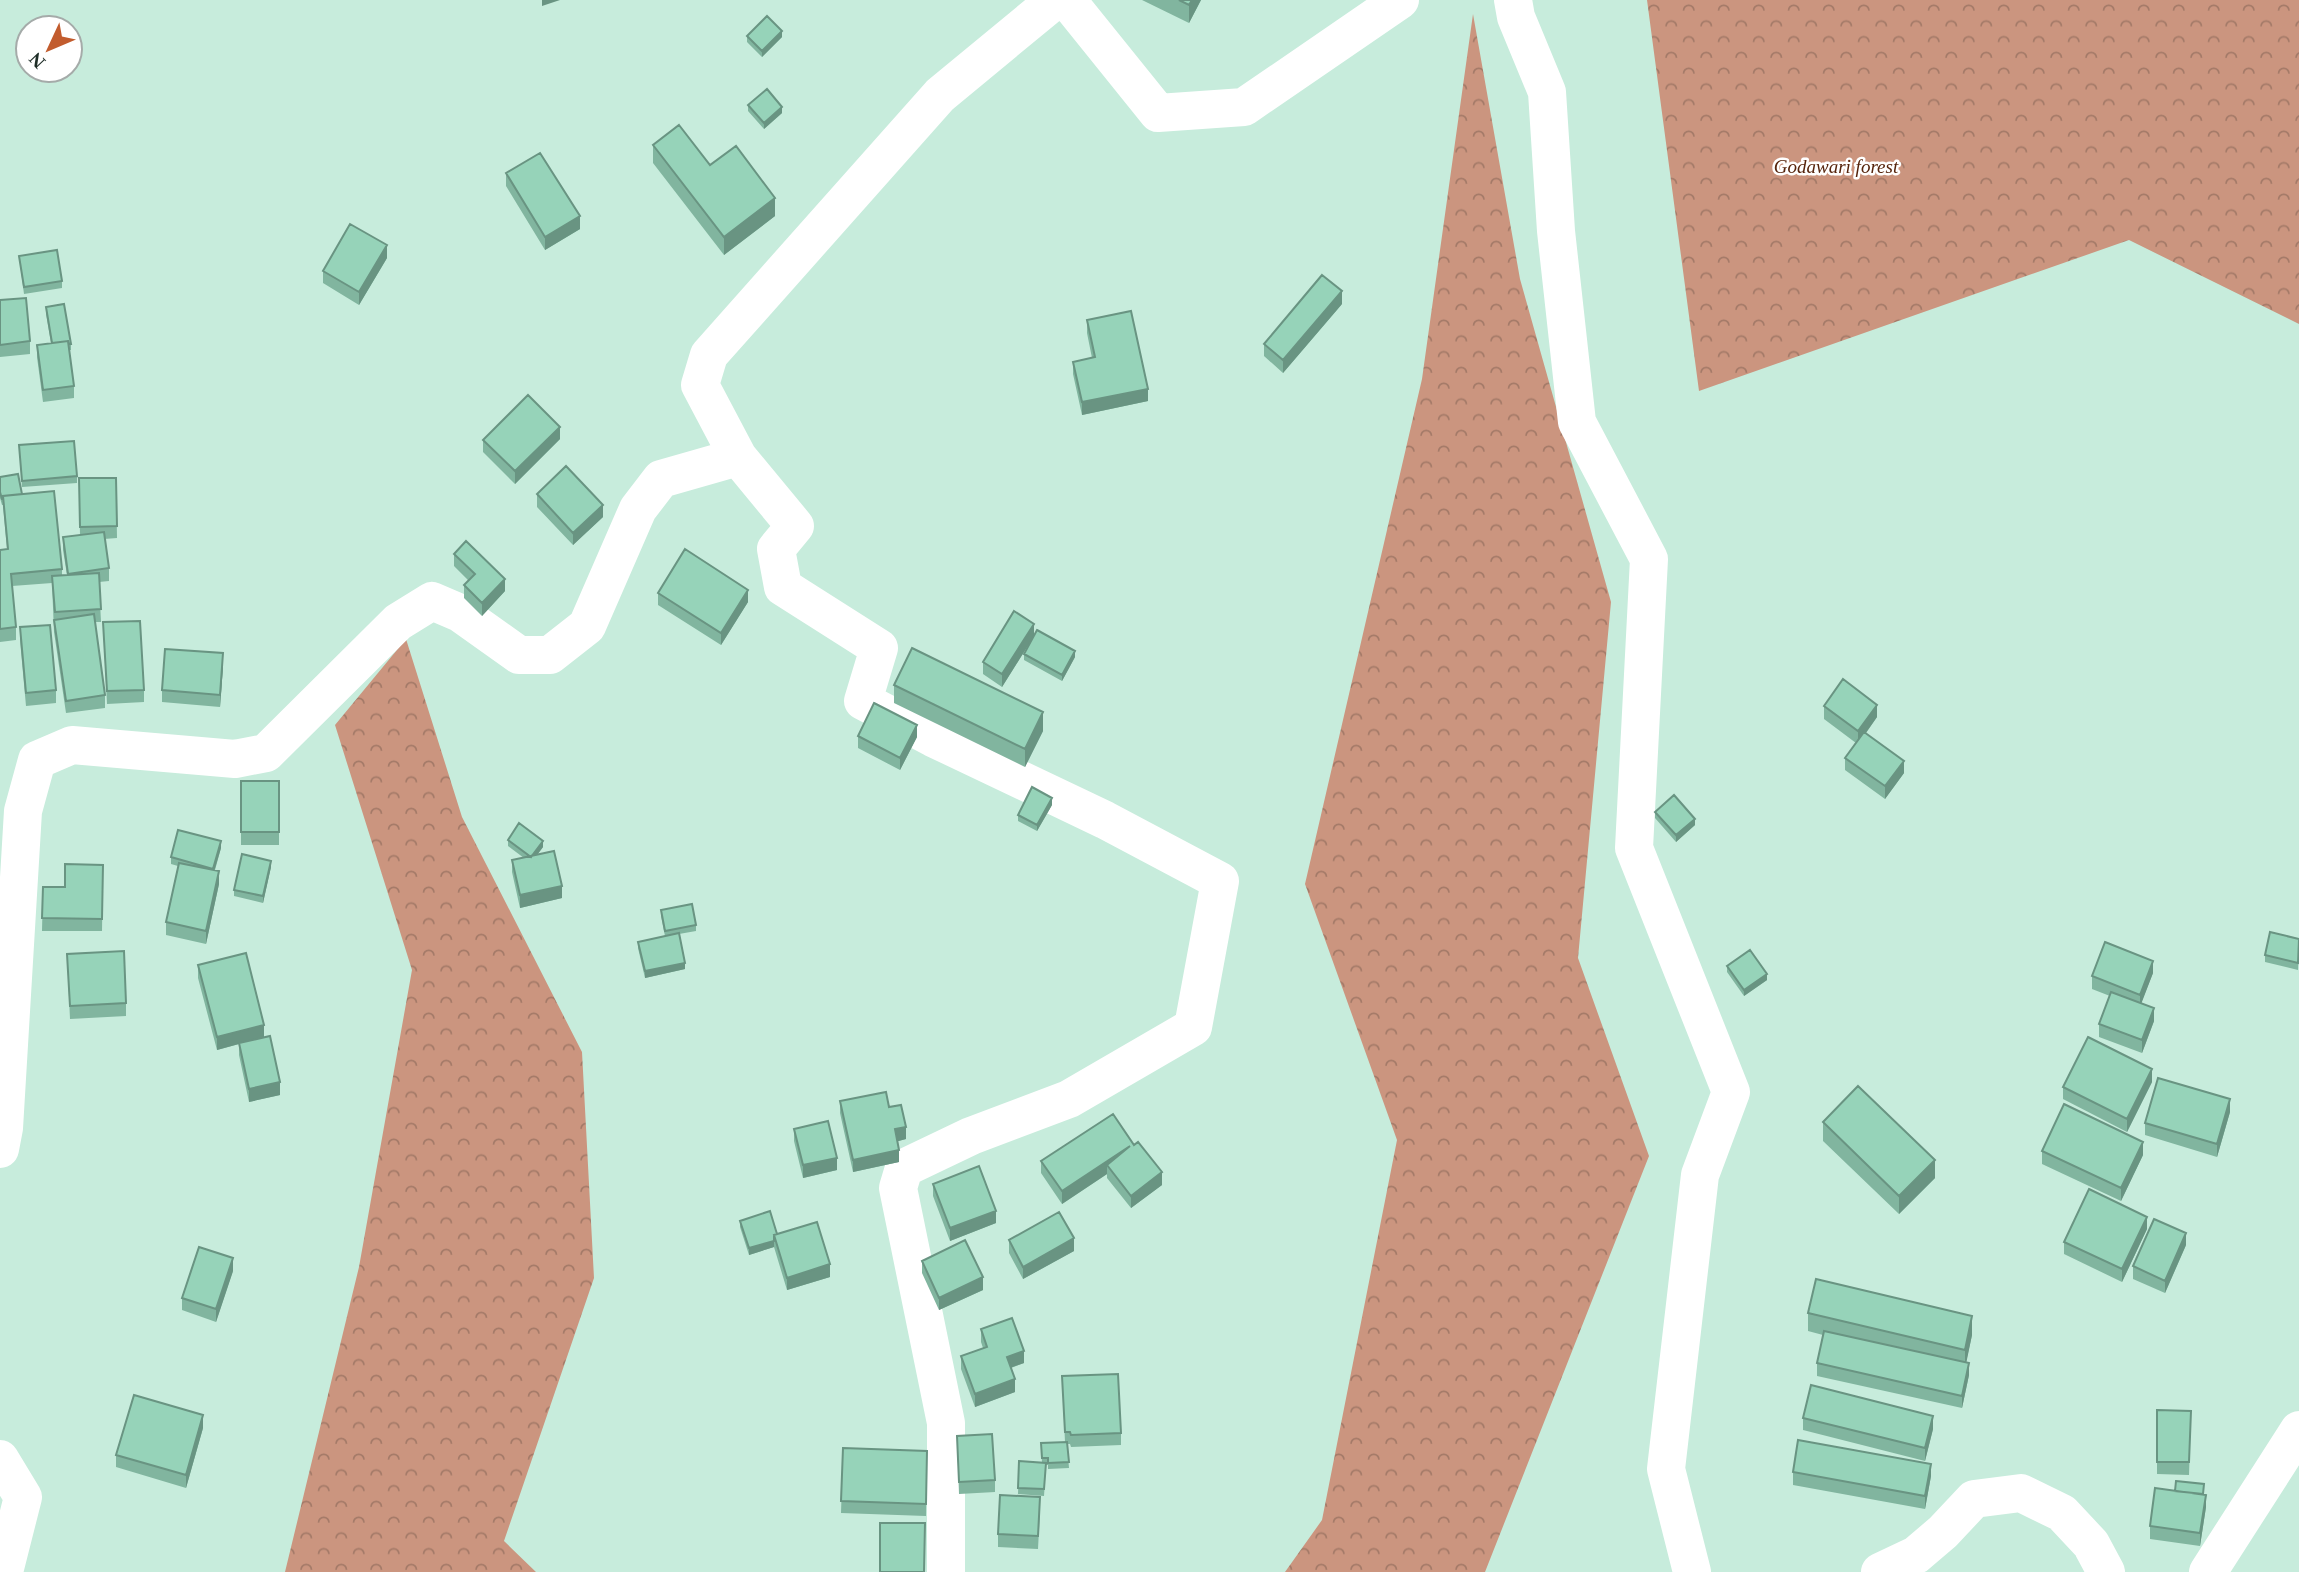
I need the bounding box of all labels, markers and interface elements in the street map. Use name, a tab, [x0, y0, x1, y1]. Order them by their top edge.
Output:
north arrow	[14, 14, 84, 84]
text: N	[25, 48, 49, 73]
park label: Godawari forest	[1774, 156, 1899, 177]

